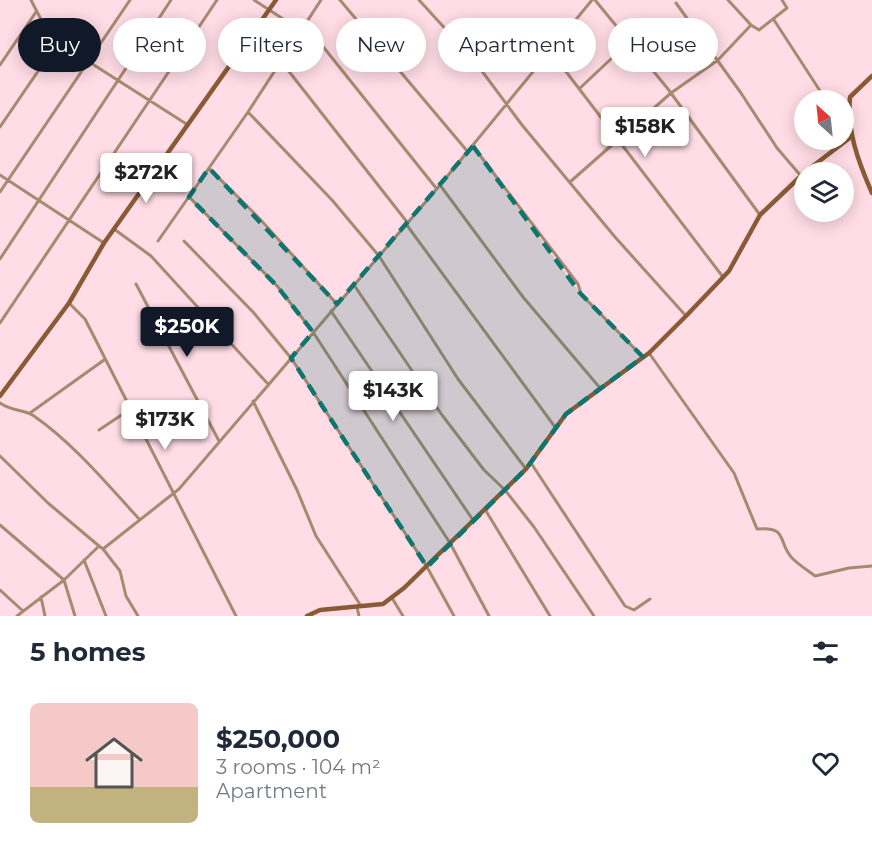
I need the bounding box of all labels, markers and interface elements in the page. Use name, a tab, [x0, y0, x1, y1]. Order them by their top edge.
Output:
chip: Buy	[18, 18, 101, 72]
chip: Rent	[113, 18, 206, 72]
chip: Filters	[218, 18, 324, 72]
chip: New	[336, 18, 426, 72]
chip: Apartment	[438, 18, 596, 72]
chip: House	[608, 18, 718, 72]
north arrow	[794, 90, 854, 150]
map controls	[794, 90, 854, 222]
pin: $158K	[603, 107, 687, 158]
text: $158K	[615, 114, 675, 138]
pin: $272K	[104, 153, 188, 204]
text: $272K	[114, 160, 178, 184]
button: layers	[794, 162, 854, 222]
pin: $250K	[145, 307, 229, 358]
text: $250K	[155, 314, 219, 338]
pin: $143K	[351, 371, 435, 422]
text: $143K	[363, 378, 423, 402]
pin: $173K	[123, 400, 207, 451]
text: $173K	[135, 407, 195, 431]
text: 5 homes	[30, 636, 146, 668]
icon: filters	[809, 636, 842, 669]
text: $250,000	[216, 723, 340, 755]
icon: home	[78, 727, 150, 799]
icon: heart	[809, 747, 842, 780]
text: 3 rooms · 104 m²	[216, 755, 381, 779]
text: Apartment	[216, 779, 327, 803]

